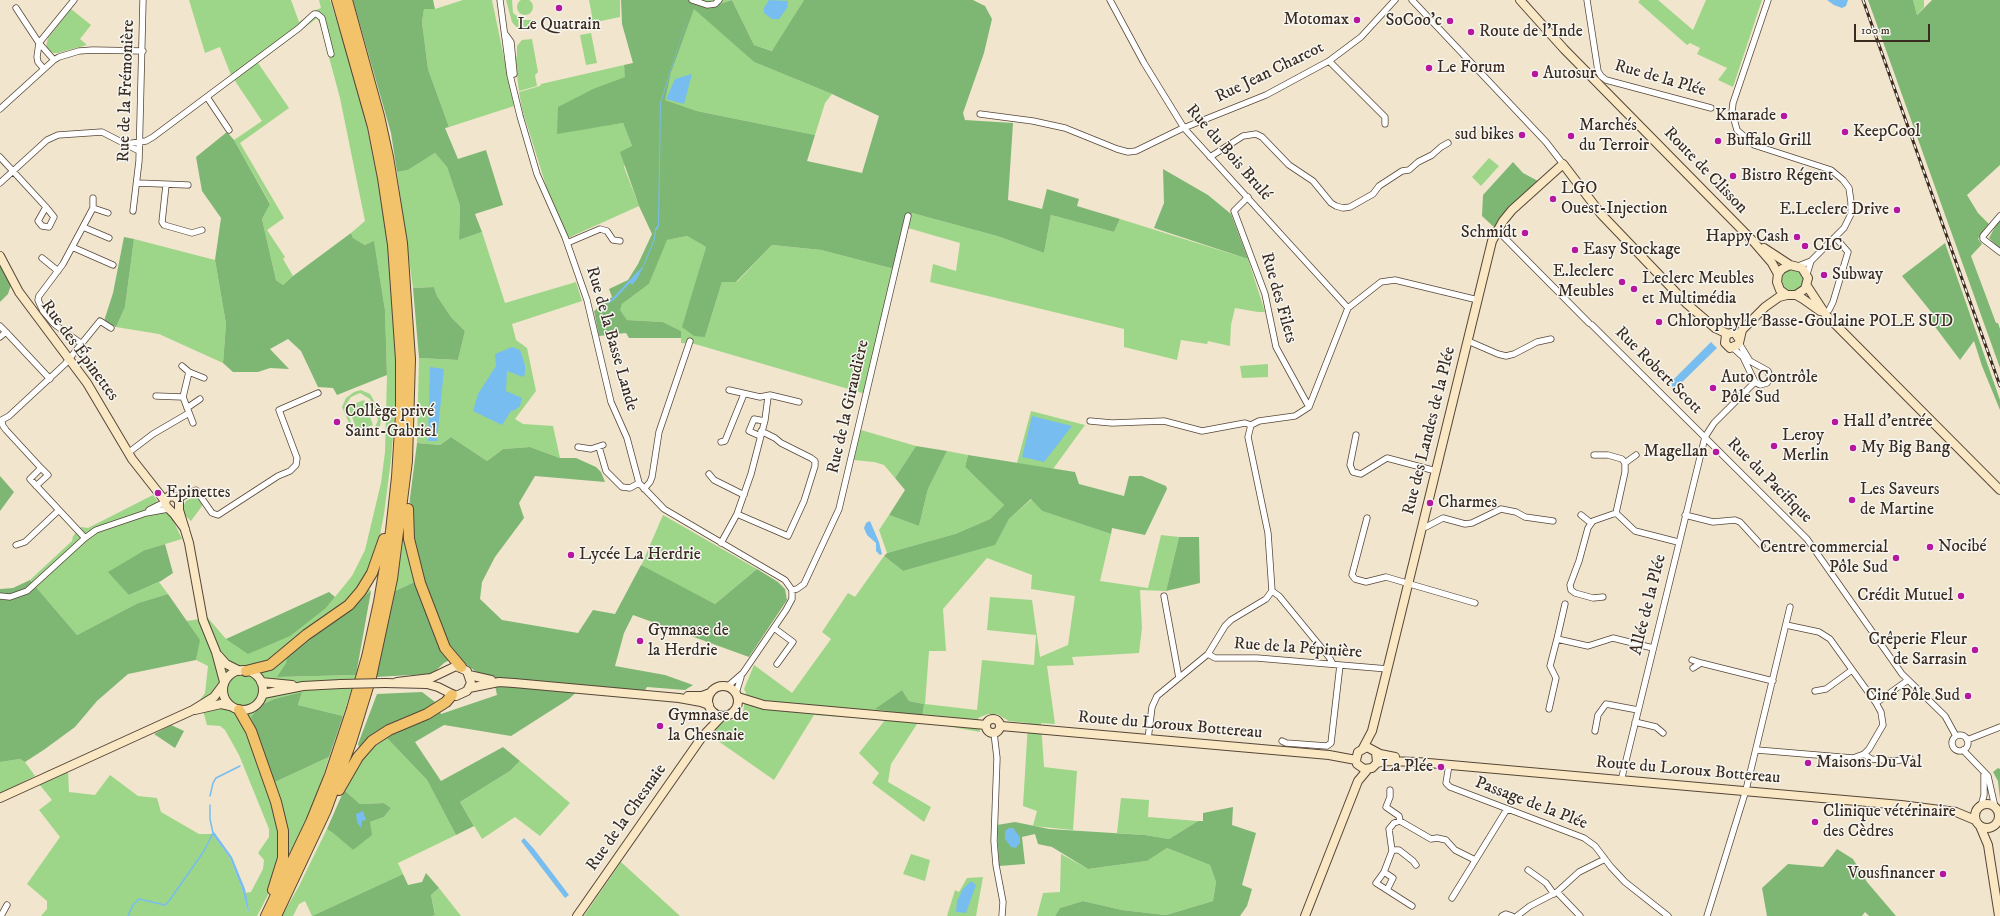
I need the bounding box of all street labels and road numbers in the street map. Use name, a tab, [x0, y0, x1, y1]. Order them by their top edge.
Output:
street label: Rue de la Frémonière	[114, 19, 140, 163]
street label: Rue Jean Charcot	[1212, 38, 1328, 108]
street label: Rue de la Plée	[1612, 56, 1708, 102]
street label: Rue du Bois Brulé	[1181, 101, 1275, 205]
street label: Route de Clisson	[1659, 124, 1751, 218]
street label: Rue des Filets	[1255, 250, 1301, 346]
street label: Rue de la Basse Lande	[581, 264, 641, 414]
street label: Rue des Épinettes	[36, 297, 122, 405]
street label: Rue Robert Scott	[1610, 323, 1706, 419]
street label: Rue de la Giraudière	[824, 338, 874, 476]
street label: Rue des Landes de la Plée	[1399, 345, 1461, 517]
street label: Rue du Pacifique	[1722, 434, 1816, 528]
street label: Allée de la Plée	[1627, 553, 1671, 657]
street label: Rue de la Pépinière	[1233, 634, 1363, 664]
street label: Route du Loroux Bottereau	[1077, 708, 1263, 744]
street label: Route du Loroux Bottereau	[1595, 753, 1781, 789]
street label: Rue de la Chesnaie	[583, 761, 671, 875]
street label: Passage de la Plée	[1472, 773, 1590, 835]

